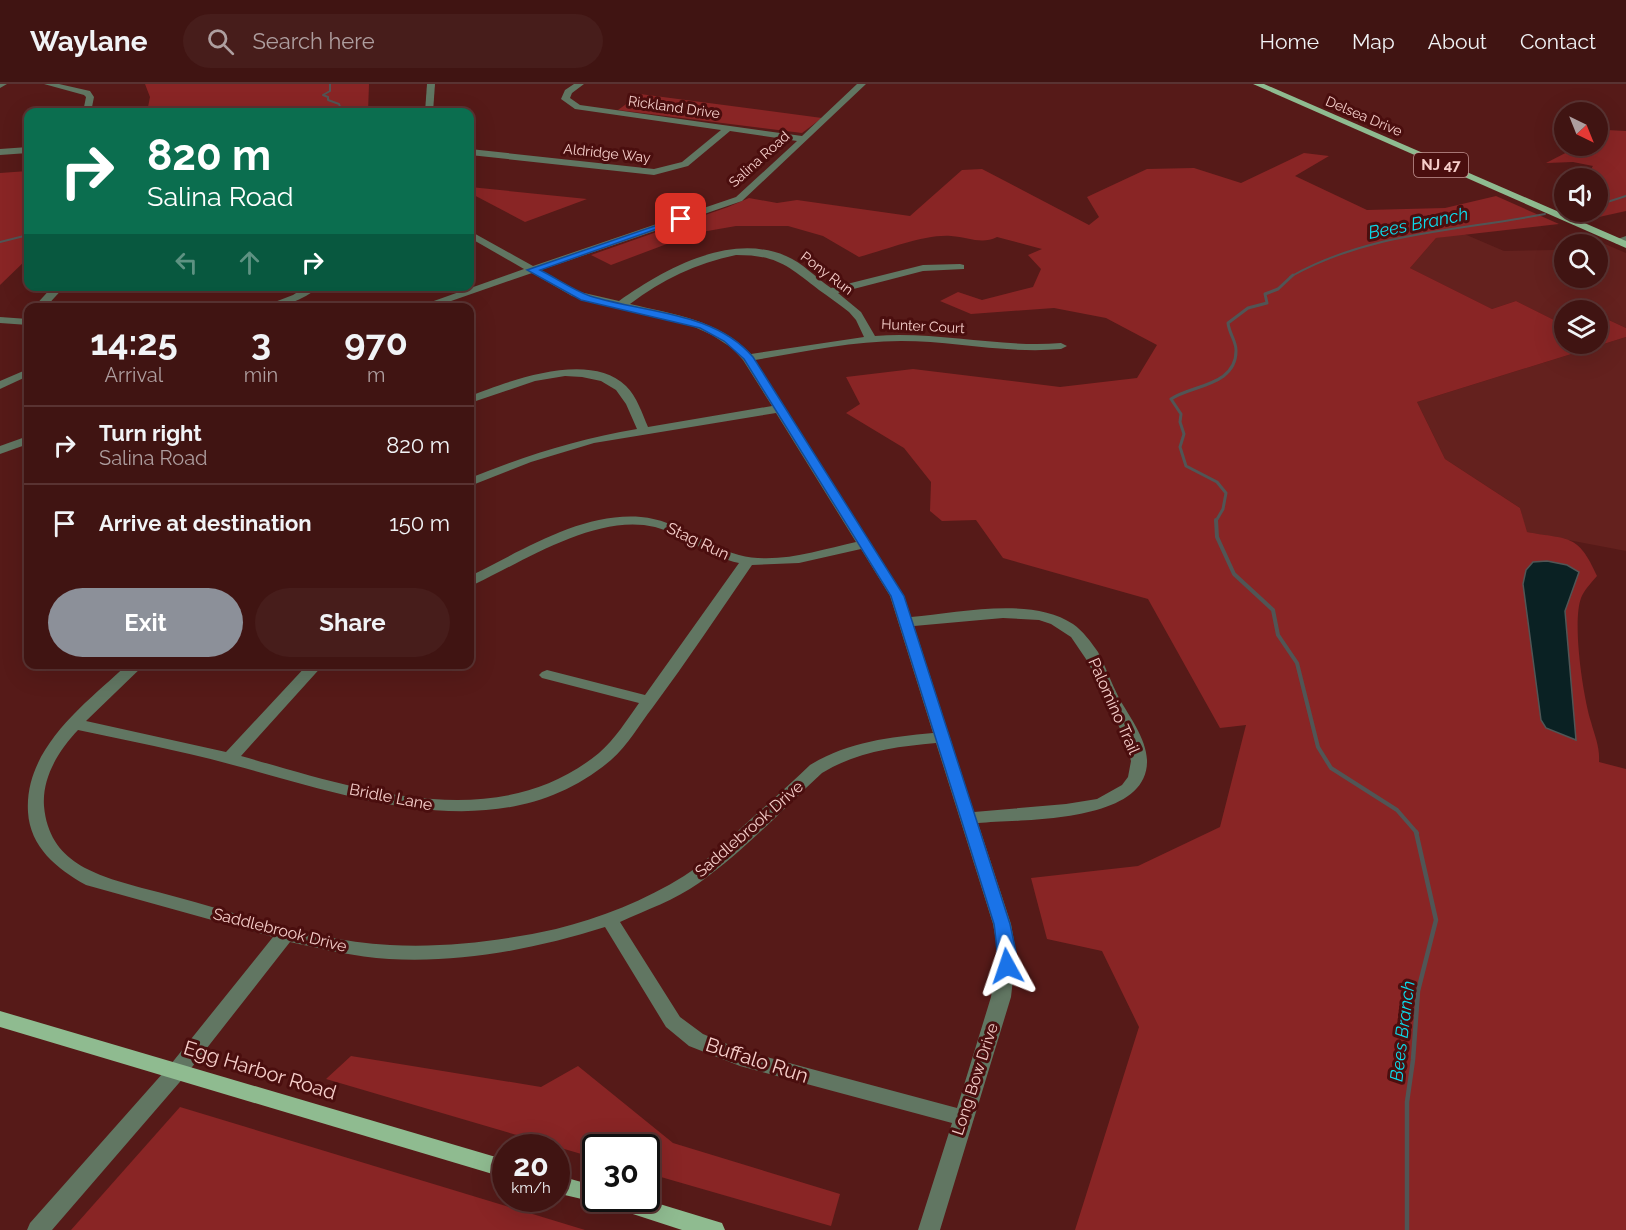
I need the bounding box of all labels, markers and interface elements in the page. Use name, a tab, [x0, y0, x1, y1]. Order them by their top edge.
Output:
search box	[183, 14, 603, 68]
text: Waylane	[30, 25, 147, 58]
icon: search	[204, 25, 237, 58]
text: Search here	[252, 28, 375, 54]
text: Home	[1260, 29, 1319, 54]
text: Map	[1352, 29, 1395, 54]
text: About	[1428, 29, 1487, 54]
text: Contact	[1520, 29, 1596, 54]
street label: Rickland Drive	[627, 93, 721, 121]
street label: Delsea Drive	[1323, 93, 1405, 139]
north arrow	[1554, 102, 1608, 156]
map controls	[1554, 102, 1608, 354]
street label: Salina Road	[725, 128, 793, 190]
text: 820 m	[147, 131, 271, 180]
icon: right	[48, 132, 126, 210]
street label: Aldridge Way	[563, 140, 652, 166]
road number: NJ 47	[1414, 153, 1468, 177]
button: sound	[1554, 168, 1608, 222]
text: Salina Road	[147, 181, 293, 212]
pin	[655, 193, 706, 244]
icon: arrive	[664, 202, 697, 235]
water label: Bees Branch	[1366, 203, 1470, 243]
button: search	[1554, 234, 1608, 288]
icon: left	[170, 246, 203, 279]
icon: ahead	[233, 246, 266, 279]
icon: right	[296, 246, 329, 279]
street label: Pony Run	[798, 248, 856, 298]
button: layers	[1554, 300, 1608, 354]
street label: Hunter Court	[881, 316, 965, 336]
text: 14:25	[90, 321, 178, 363]
text: 3	[251, 321, 271, 363]
text: 970	[344, 321, 408, 363]
text: Arrival	[105, 363, 163, 387]
text: min	[244, 363, 278, 387]
text: m	[367, 363, 385, 387]
text: Turn right	[99, 420, 202, 446]
icon: right	[48, 429, 81, 462]
text: 820 m	[386, 432, 450, 458]
text: Salina Road	[99, 446, 207, 470]
icon: arrive	[48, 507, 81, 540]
text: Arrive at destination	[99, 510, 312, 536]
text: 150 m	[389, 510, 450, 536]
street label: Stag Run	[664, 518, 732, 564]
button: Exit	[48, 588, 243, 657]
button: Share	[255, 588, 450, 657]
street label: Palomino Trail	[1084, 655, 1144, 758]
street label: Saddlebrook Drive	[691, 777, 807, 881]
street label: Bridle Lane	[348, 780, 434, 814]
street label: Saddlebrook Drive	[211, 904, 349, 956]
position arrow	[975, 934, 1039, 998]
water label: Bees Branch	[1385, 979, 1419, 1083]
street label: Long Bow Drive	[948, 1021, 1002, 1137]
street label: Buffalo Run	[703, 1032, 811, 1088]
street label: Egg Harbor Road	[181, 1035, 339, 1105]
speed limit sign: 30	[582, 1134, 660, 1212]
text: 20	[513, 1148, 549, 1183]
text: km/h	[511, 1179, 551, 1197]

